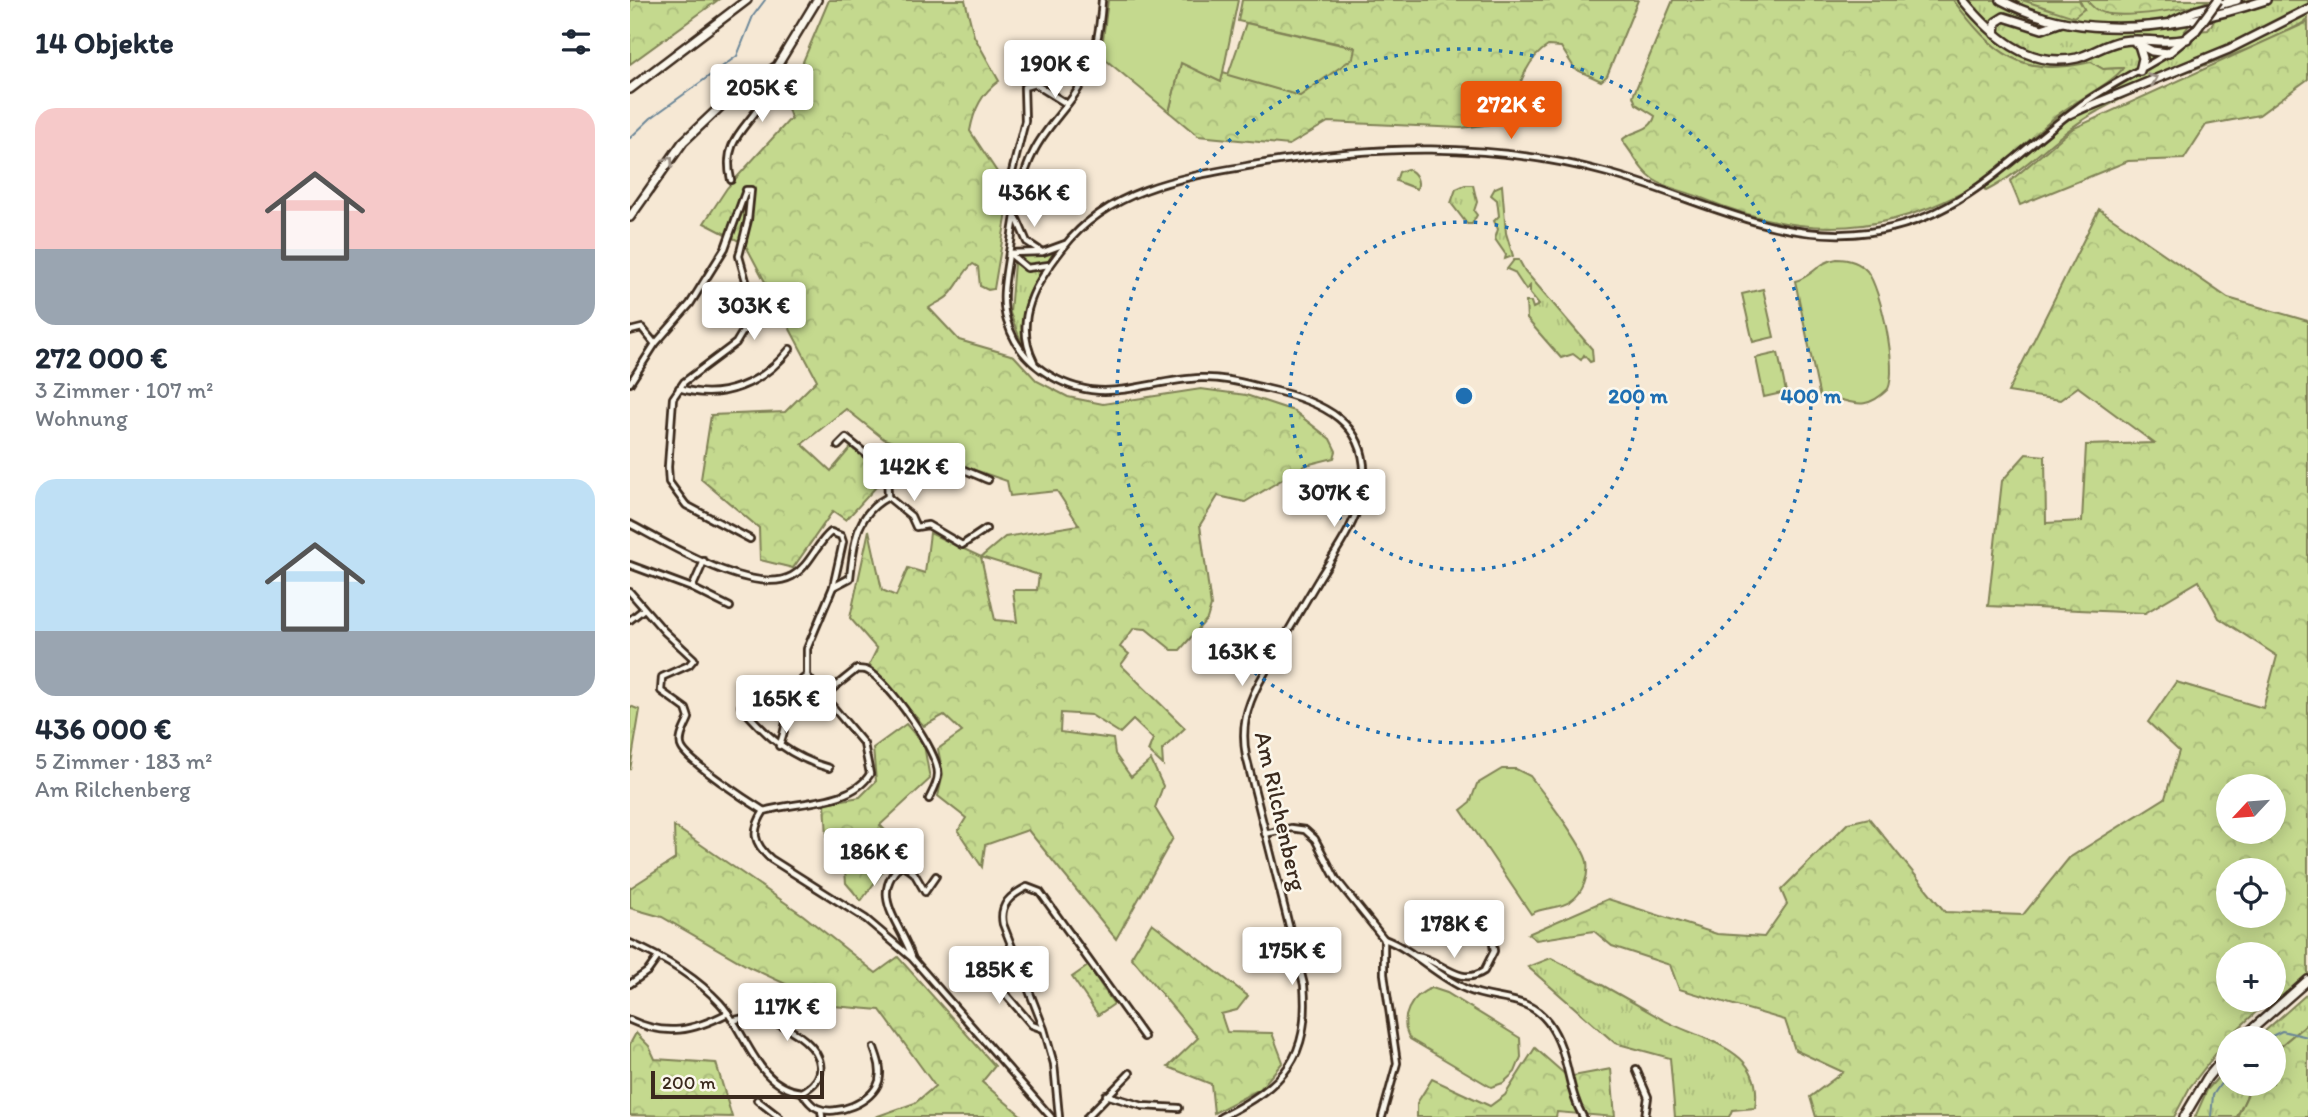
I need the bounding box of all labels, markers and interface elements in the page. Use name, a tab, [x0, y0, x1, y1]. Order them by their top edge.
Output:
icon: filters	[557, 23, 595, 61]
text: 14 Objekte	[35, 24, 174, 61]
pin: 190K €	[998, 41, 1112, 100]
text: 190K €	[1020, 49, 1090, 77]
pin: 205K €	[705, 64, 819, 124]
text: 205K €	[726, 73, 798, 101]
one-way arrow	[2146, 74, 2158, 88]
pin: 272K €	[1454, 82, 1568, 141]
text: 272K €	[1477, 90, 1545, 118]
icon: home	[252, 153, 378, 279]
one-way arrow	[661, 156, 673, 169]
pin: 436K €	[977, 170, 1091, 229]
text: 436K €	[998, 178, 1070, 206]
pin: 303K €	[697, 282, 811, 342]
text: 303K €	[718, 291, 790, 319]
text: 272 000 €	[35, 339, 168, 376]
text: 3 Zimmer · 107 m²	[35, 376, 213, 404]
text: 200 m	[1608, 383, 1668, 408]
text: 400 m	[1781, 383, 1842, 408]
centre of rings	[1452, 384, 1476, 408]
text: Wohnung	[35, 404, 128, 432]
pin: 142K €	[857, 444, 971, 503]
text: 142K €	[879, 452, 949, 480]
pin: 307K €	[1277, 470, 1391, 529]
text: 307K €	[1298, 478, 1370, 506]
icon: home	[252, 524, 378, 650]
pin: 163K €	[1185, 628, 1299, 688]
text: 163K €	[1208, 637, 1276, 665]
pin: 165K €	[729, 676, 843, 735]
text: 165K €	[752, 684, 820, 712]
text: 436 000 €	[35, 710, 171, 747]
street label: Am Rilchenberg	[1249, 729, 1314, 894]
text: 5 Zimmer · 183 m²	[35, 747, 213, 775]
north arrow	[2216, 774, 2286, 844]
map controls	[2216, 774, 2286, 1096]
text: Am Rilchenberg	[35, 775, 191, 803]
pin: 186K €	[817, 828, 931, 888]
text: 186K €	[840, 837, 908, 865]
button: locate	[2216, 858, 2286, 928]
pin: 178K €	[1397, 900, 1511, 960]
text: 178K €	[1420, 909, 1488, 937]
pin: 175K €	[1235, 928, 1349, 987]
text: 175K €	[1258, 936, 1326, 964]
button: +	[2216, 942, 2286, 1012]
pin: 185K €	[942, 946, 1056, 1006]
text: 185K €	[965, 955, 1033, 983]
pin: 117K €	[730, 984, 844, 1043]
text: 117K €	[754, 992, 820, 1020]
button: −	[2216, 1026, 2286, 1096]
scale bar	[651, 1068, 824, 1100]
text: 200 m	[662, 1071, 716, 1094]

